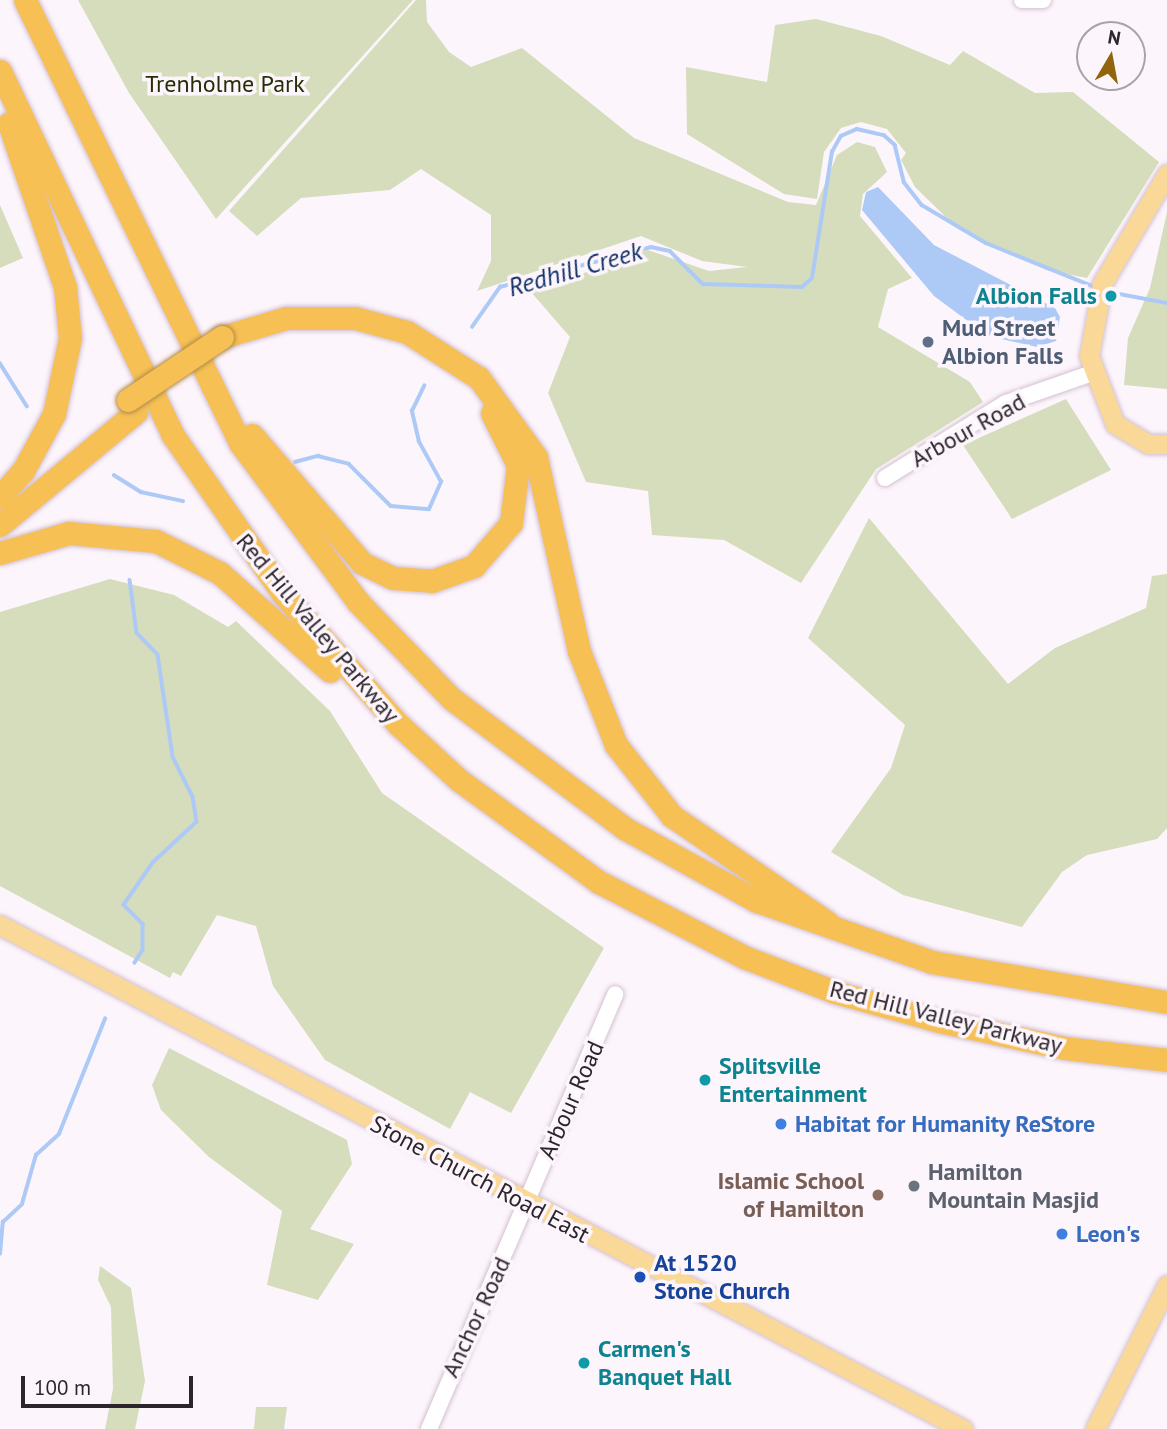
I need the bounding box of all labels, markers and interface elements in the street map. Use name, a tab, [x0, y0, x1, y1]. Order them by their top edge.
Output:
north arrow	[1076, 21, 1146, 91]
text: N	[1106, 24, 1123, 50]
park label: Trenholme Park	[145, 70, 305, 98]
water label: Redhill Creek	[504, 235, 646, 303]
place label: Albion Falls	[976, 282, 1097, 310]
marker: Albion Falls	[1103, 288, 1119, 304]
place label: Mud Street Albion Falls	[942, 314, 1063, 370]
marker: Mud Street Albion Falls	[920, 334, 936, 350]
street label: Arbour Road	[906, 387, 1030, 473]
street label: Red Hill Valley Parkway	[230, 527, 406, 729]
street label: Red Hill Valley Parkway	[826, 974, 1066, 1060]
street label: Arbour Road	[532, 1036, 610, 1164]
place label: Splitsville Entertainment	[719, 1052, 867, 1108]
marker: Splitsville Entertainment	[697, 1072, 713, 1088]
street label: Stone Church Road East	[366, 1109, 594, 1249]
place label: Habitat for Humanity ReStore	[795, 1110, 1096, 1138]
marker: Habitat for Humanity ReStore	[773, 1116, 789, 1132]
place label: Hamilton Mountain Masjid	[928, 1158, 1099, 1214]
place label: Islamic School of Hamilton	[717, 1167, 864, 1223]
marker: Hamilton Mountain Masjid	[906, 1178, 922, 1194]
marker: Islamic School of Hamilton	[870, 1187, 886, 1203]
place label: Leon's	[1076, 1220, 1140, 1248]
marker: Leon's	[1054, 1226, 1070, 1242]
place label: At 1520 Stone Church	[654, 1249, 791, 1305]
street label: Anchor Road	[436, 1252, 516, 1382]
marker: At 1520 Stone Church	[632, 1269, 648, 1285]
place label: Carmen's Banquet Hall	[598, 1335, 731, 1391]
marker: Carmen's Banquet Hall	[576, 1355, 592, 1371]
scale bar	[24, 1362, 196, 1406]
text: 100 m	[34, 1374, 91, 1401]

